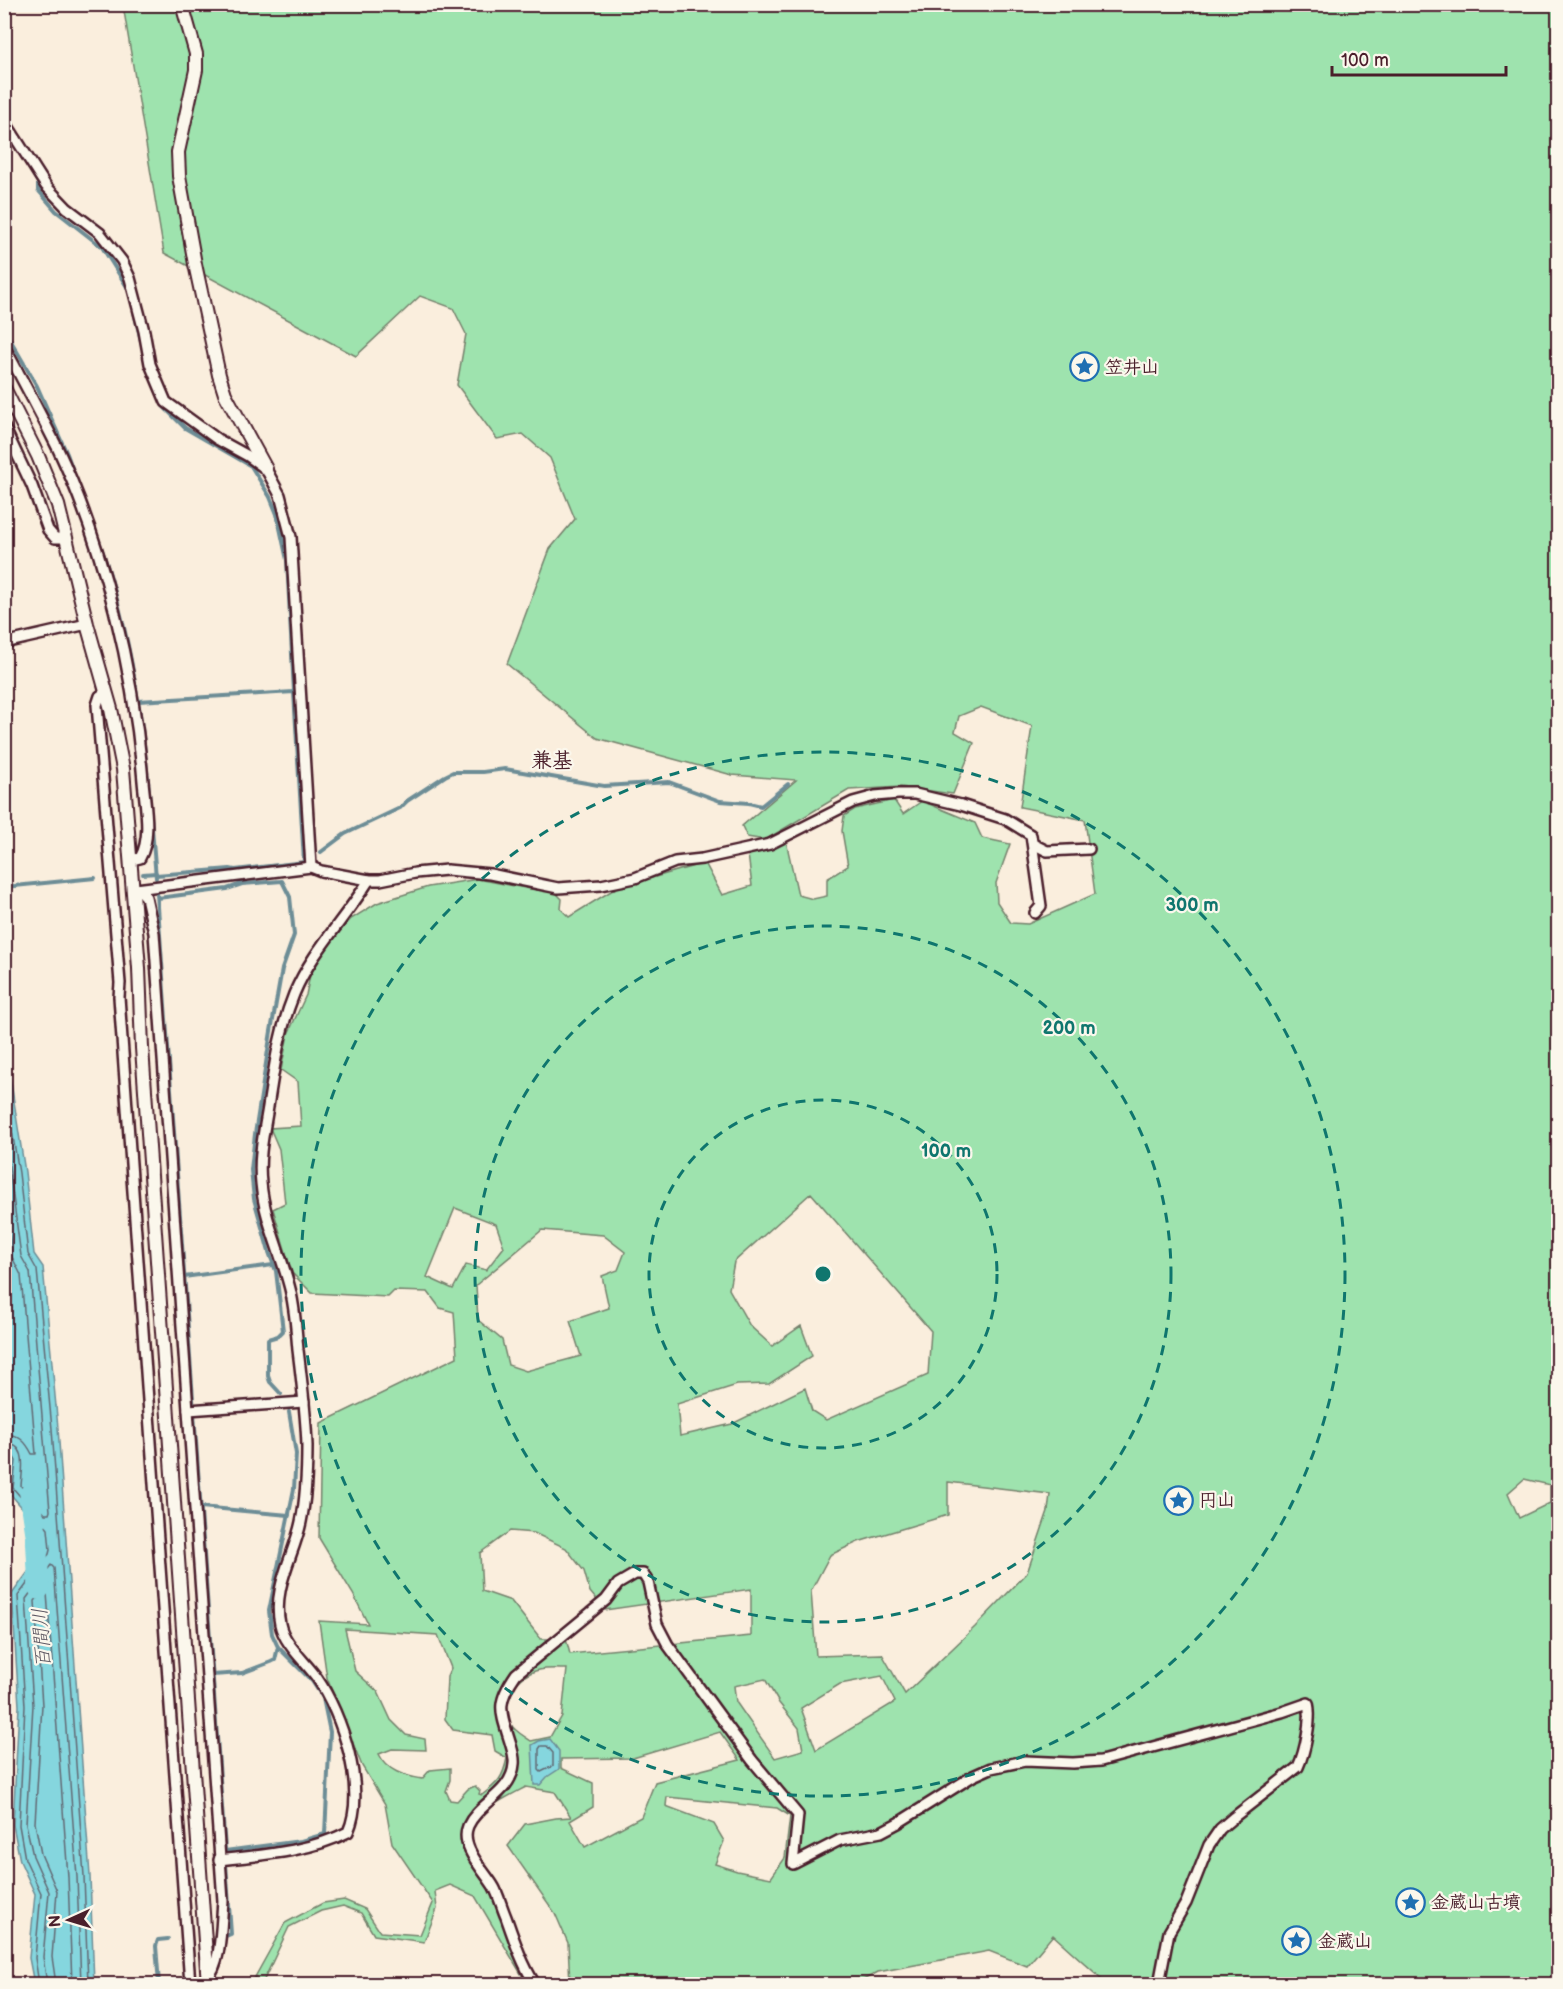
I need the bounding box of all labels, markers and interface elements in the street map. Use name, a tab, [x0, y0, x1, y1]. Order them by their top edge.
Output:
scale bar	[1332, 39, 1506, 77]
text: 100 m	[1341, 50, 1389, 71]
place icon: 笠井山	[1068, 351, 1100, 383]
place label: 笠井山	[1105, 357, 1159, 378]
district label: 兼基	[531, 748, 573, 773]
text: 300 m	[1165, 895, 1219, 916]
text: 200 m	[1042, 1018, 1096, 1039]
text: 100 m	[921, 1141, 971, 1162]
centre of rings	[813, 1264, 833, 1284]
place icon: 円山	[1162, 1484, 1194, 1516]
place label: 円山	[1199, 1490, 1235, 1511]
water label: 百間川	[28, 1607, 56, 1669]
place icon: 金蔵山古墳	[1394, 1886, 1426, 1918]
north arrow	[39, 1890, 99, 1950]
place label: 金蔵山古墳	[1431, 1892, 1521, 1913]
text: N	[46, 1914, 65, 1928]
place icon: 金蔵山	[1281, 1925, 1313, 1957]
place label: 金蔵山	[1318, 1931, 1372, 1952]

